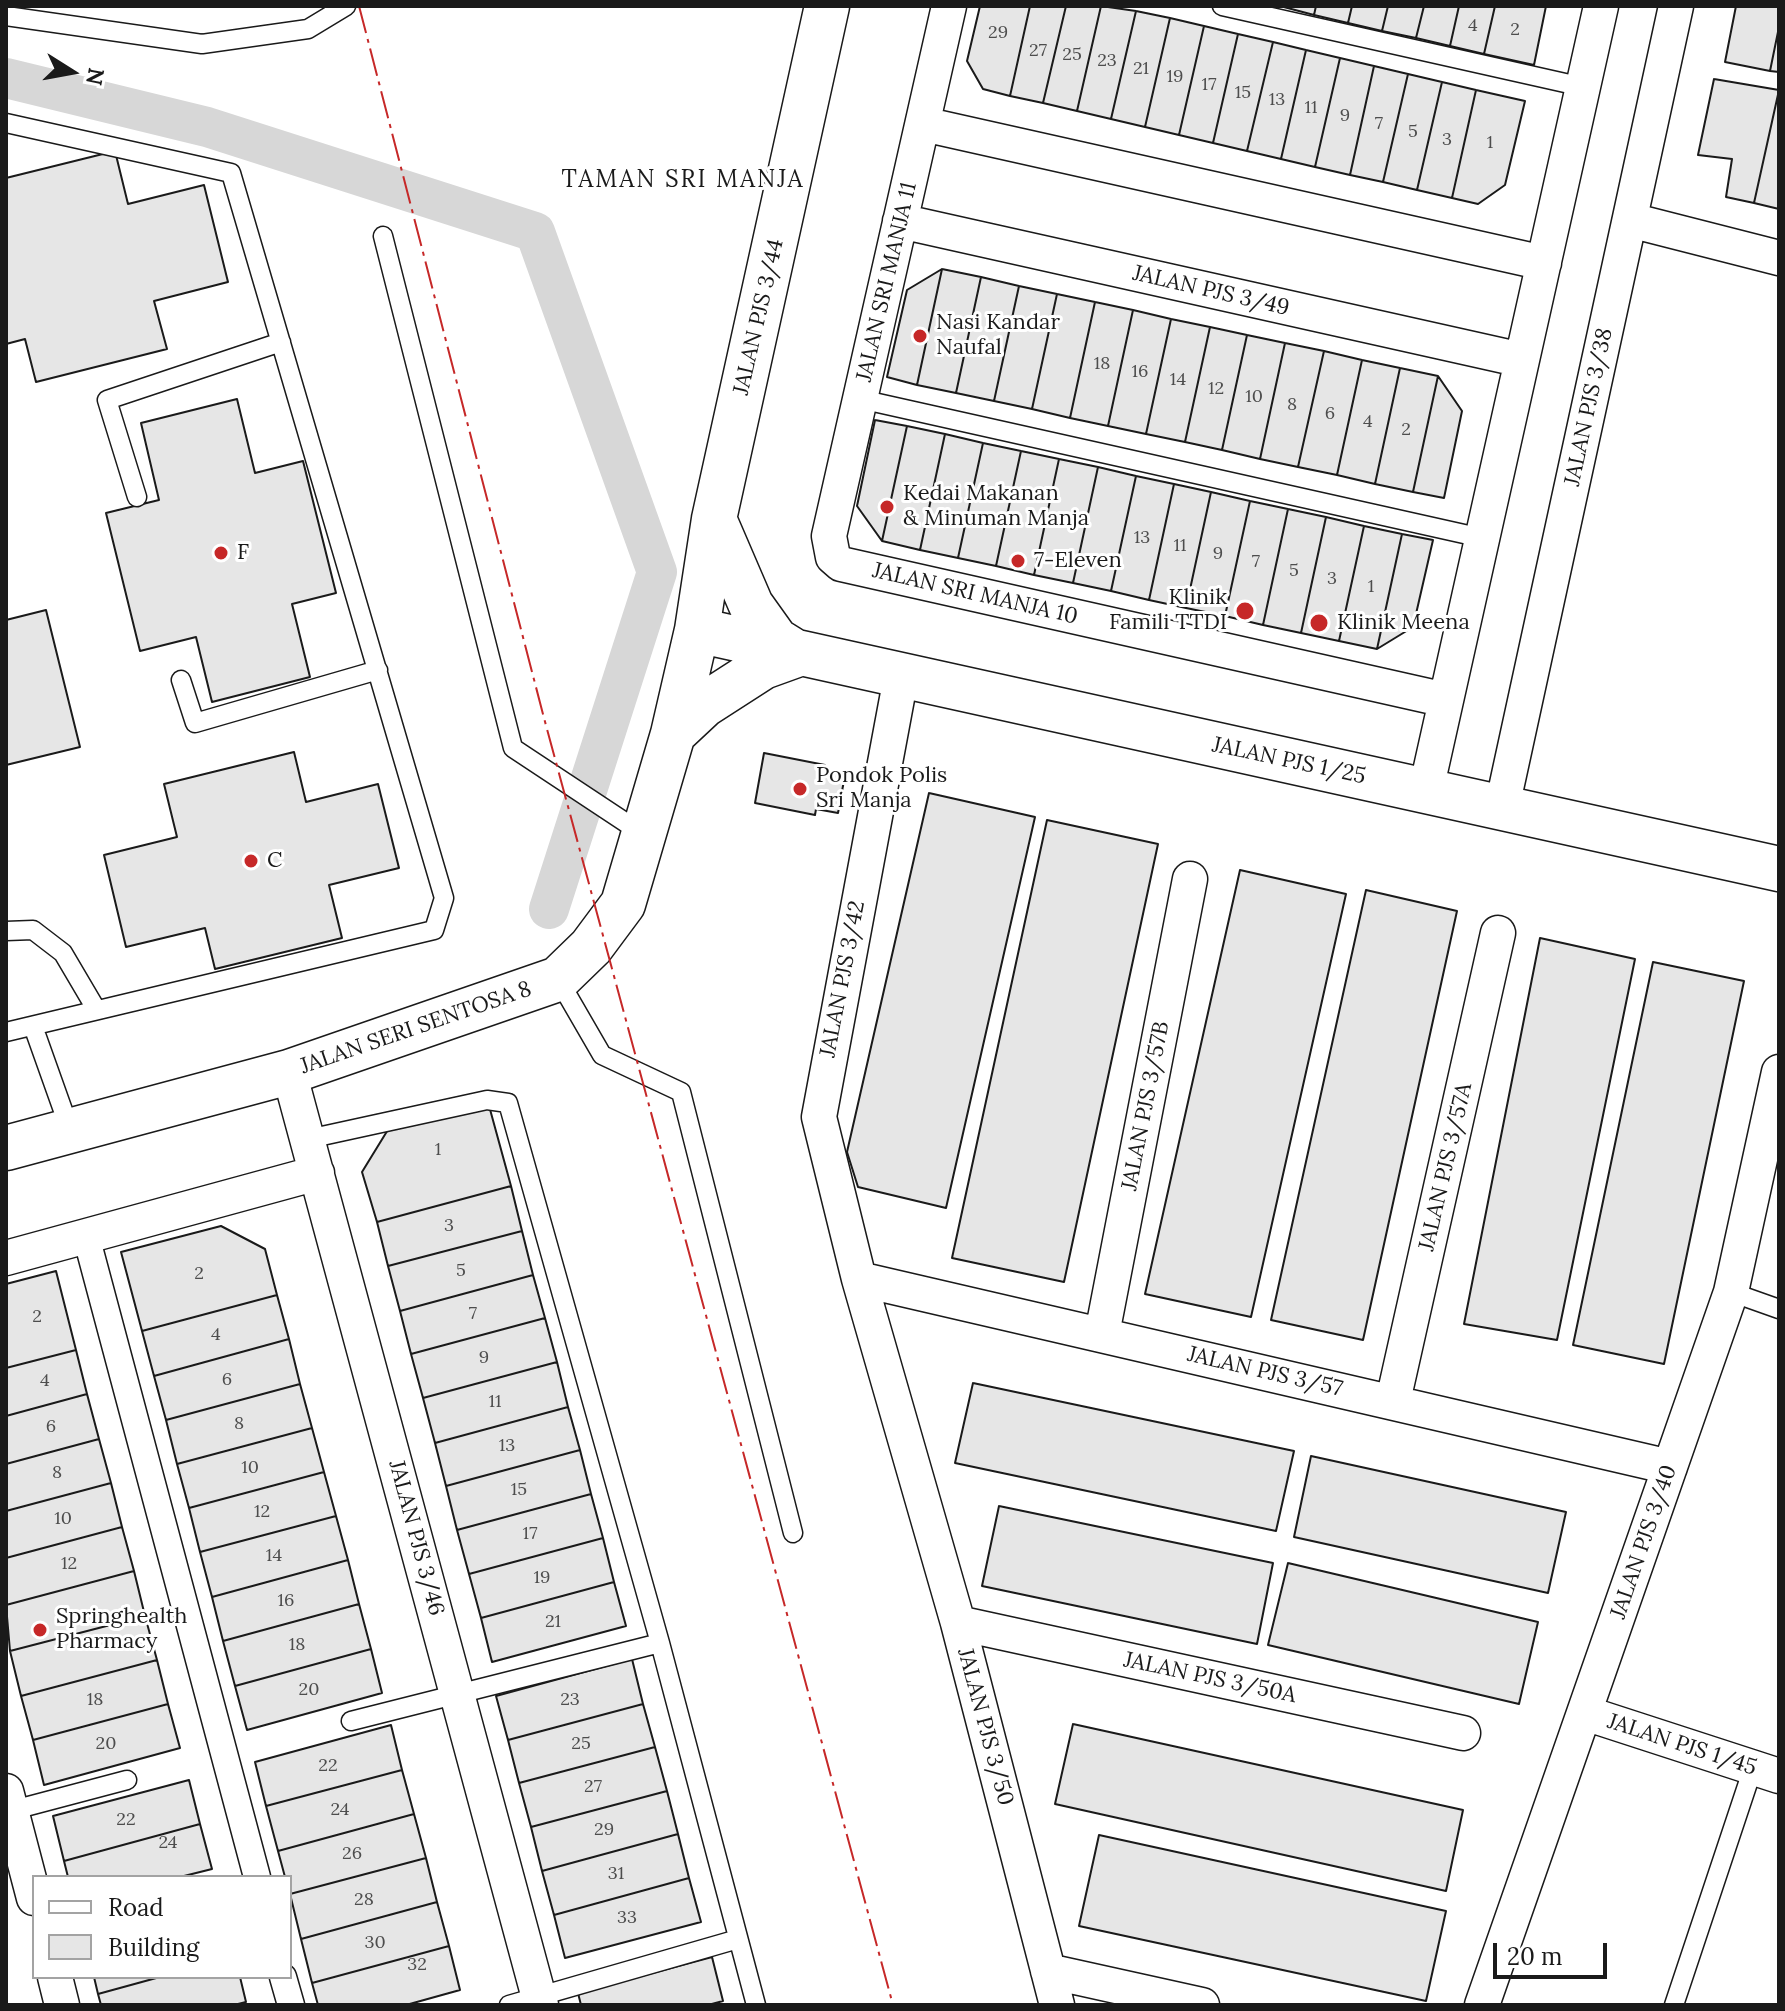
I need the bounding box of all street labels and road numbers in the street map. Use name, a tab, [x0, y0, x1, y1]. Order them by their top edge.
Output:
street label: JALAN SRI MANJA 11	[851, 180, 923, 384]
street label: JALAN PJS 3/44	[728, 237, 790, 397]
street label: JALAN PJS 3/49	[1130, 260, 1292, 322]
street label: JALAN PJS 3/38	[1559, 326, 1619, 488]
street label: JALAN SRI MANJA 10	[870, 558, 1080, 630]
street label: JALAN PJS 1/25	[1210, 732, 1368, 790]
street label: JALAN PJS 3/42	[815, 898, 871, 1060]
street label: JALAN SERI SENTOSA 8	[297, 976, 535, 1080]
street label: JALAN PJS 3/57B	[1117, 1019, 1175, 1193]
street label: JALAN PJS 3/57A	[1414, 1080, 1478, 1254]
street label: JALAN PJS 3/57	[1185, 1341, 1345, 1403]
street label: JALAN PJS 3/46	[383, 1457, 449, 1619]
street label: JALAN PJS 3/40	[1605, 1462, 1683, 1622]
street label: JALAN PJS 3/50	[951, 1645, 1019, 1809]
street label: JALAN PJS 3/50A	[1121, 1647, 1299, 1709]
street label: JALAN PJS 1/45	[1604, 1708, 1760, 1782]

